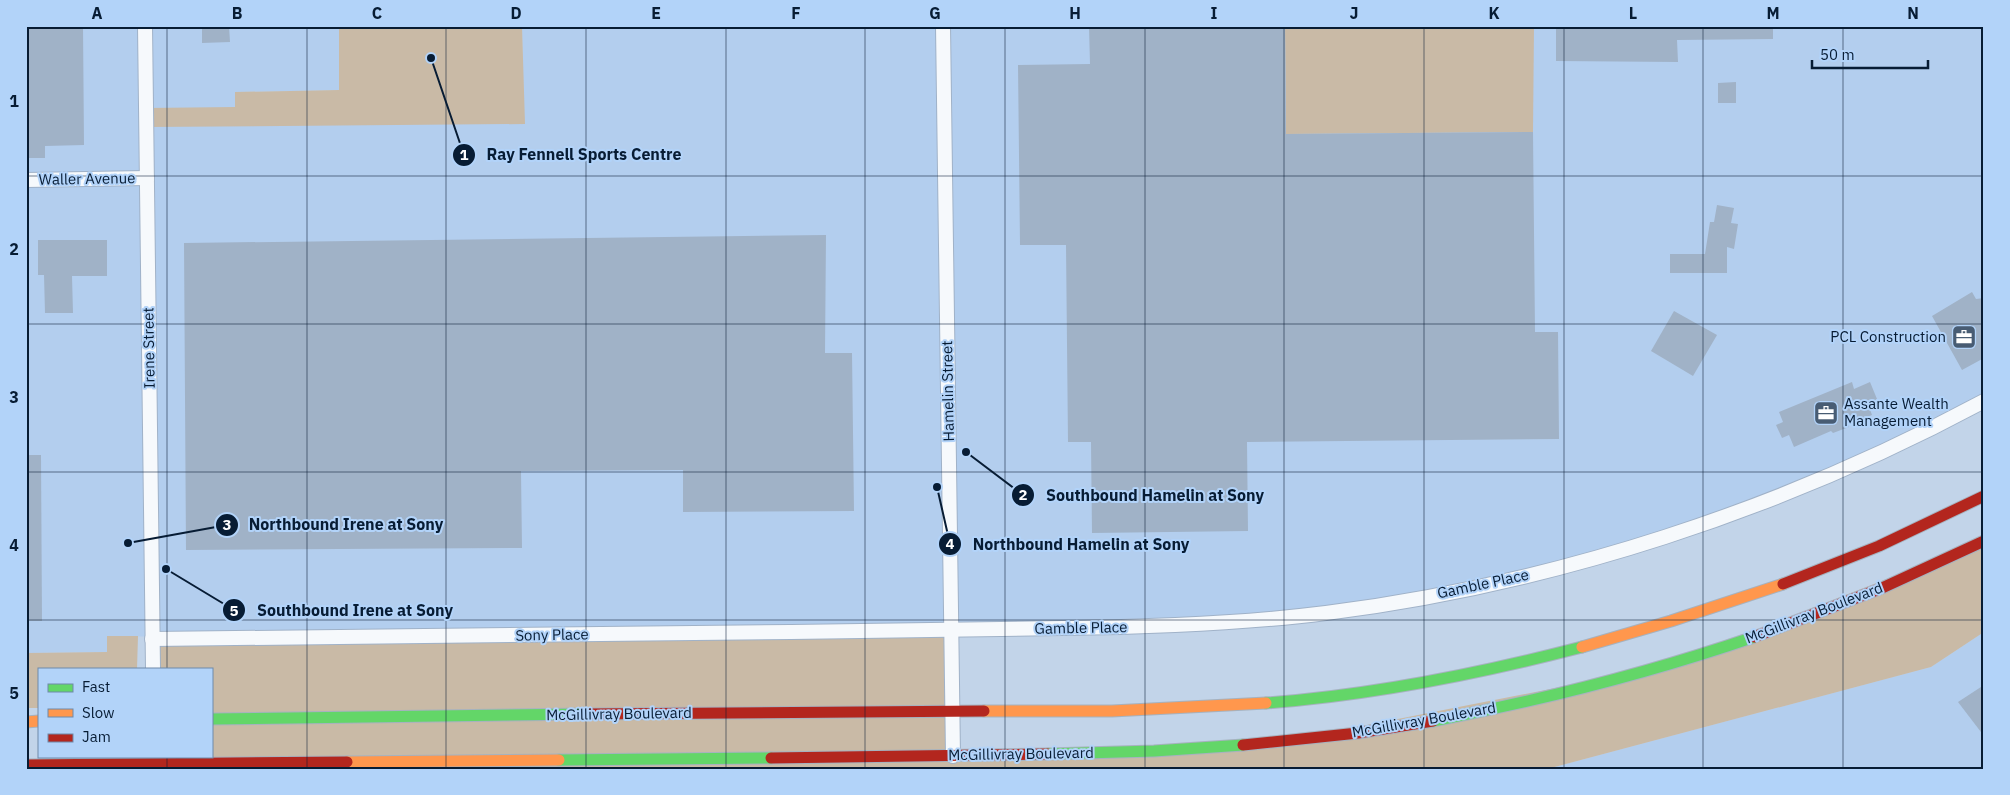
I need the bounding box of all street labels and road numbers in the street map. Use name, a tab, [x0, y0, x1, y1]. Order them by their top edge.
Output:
street label: Waller Avenue	[38, 168, 135, 189]
street label: Irene Street	[138, 307, 159, 389]
street label: Hamelin Street	[937, 340, 958, 442]
street label: Gamble Place	[1435, 565, 1530, 602]
street label: McGillivray Boulevard	[1742, 578, 1885, 648]
street label: Gamble Place	[1034, 617, 1128, 638]
street label: Sony Place	[515, 624, 589, 645]
street label: McGillivray Boulevard	[1350, 697, 1497, 742]
street label: McGillivray Boulevard	[546, 703, 692, 724]
street label: McGillivray Boulevard	[948, 743, 1094, 764]

